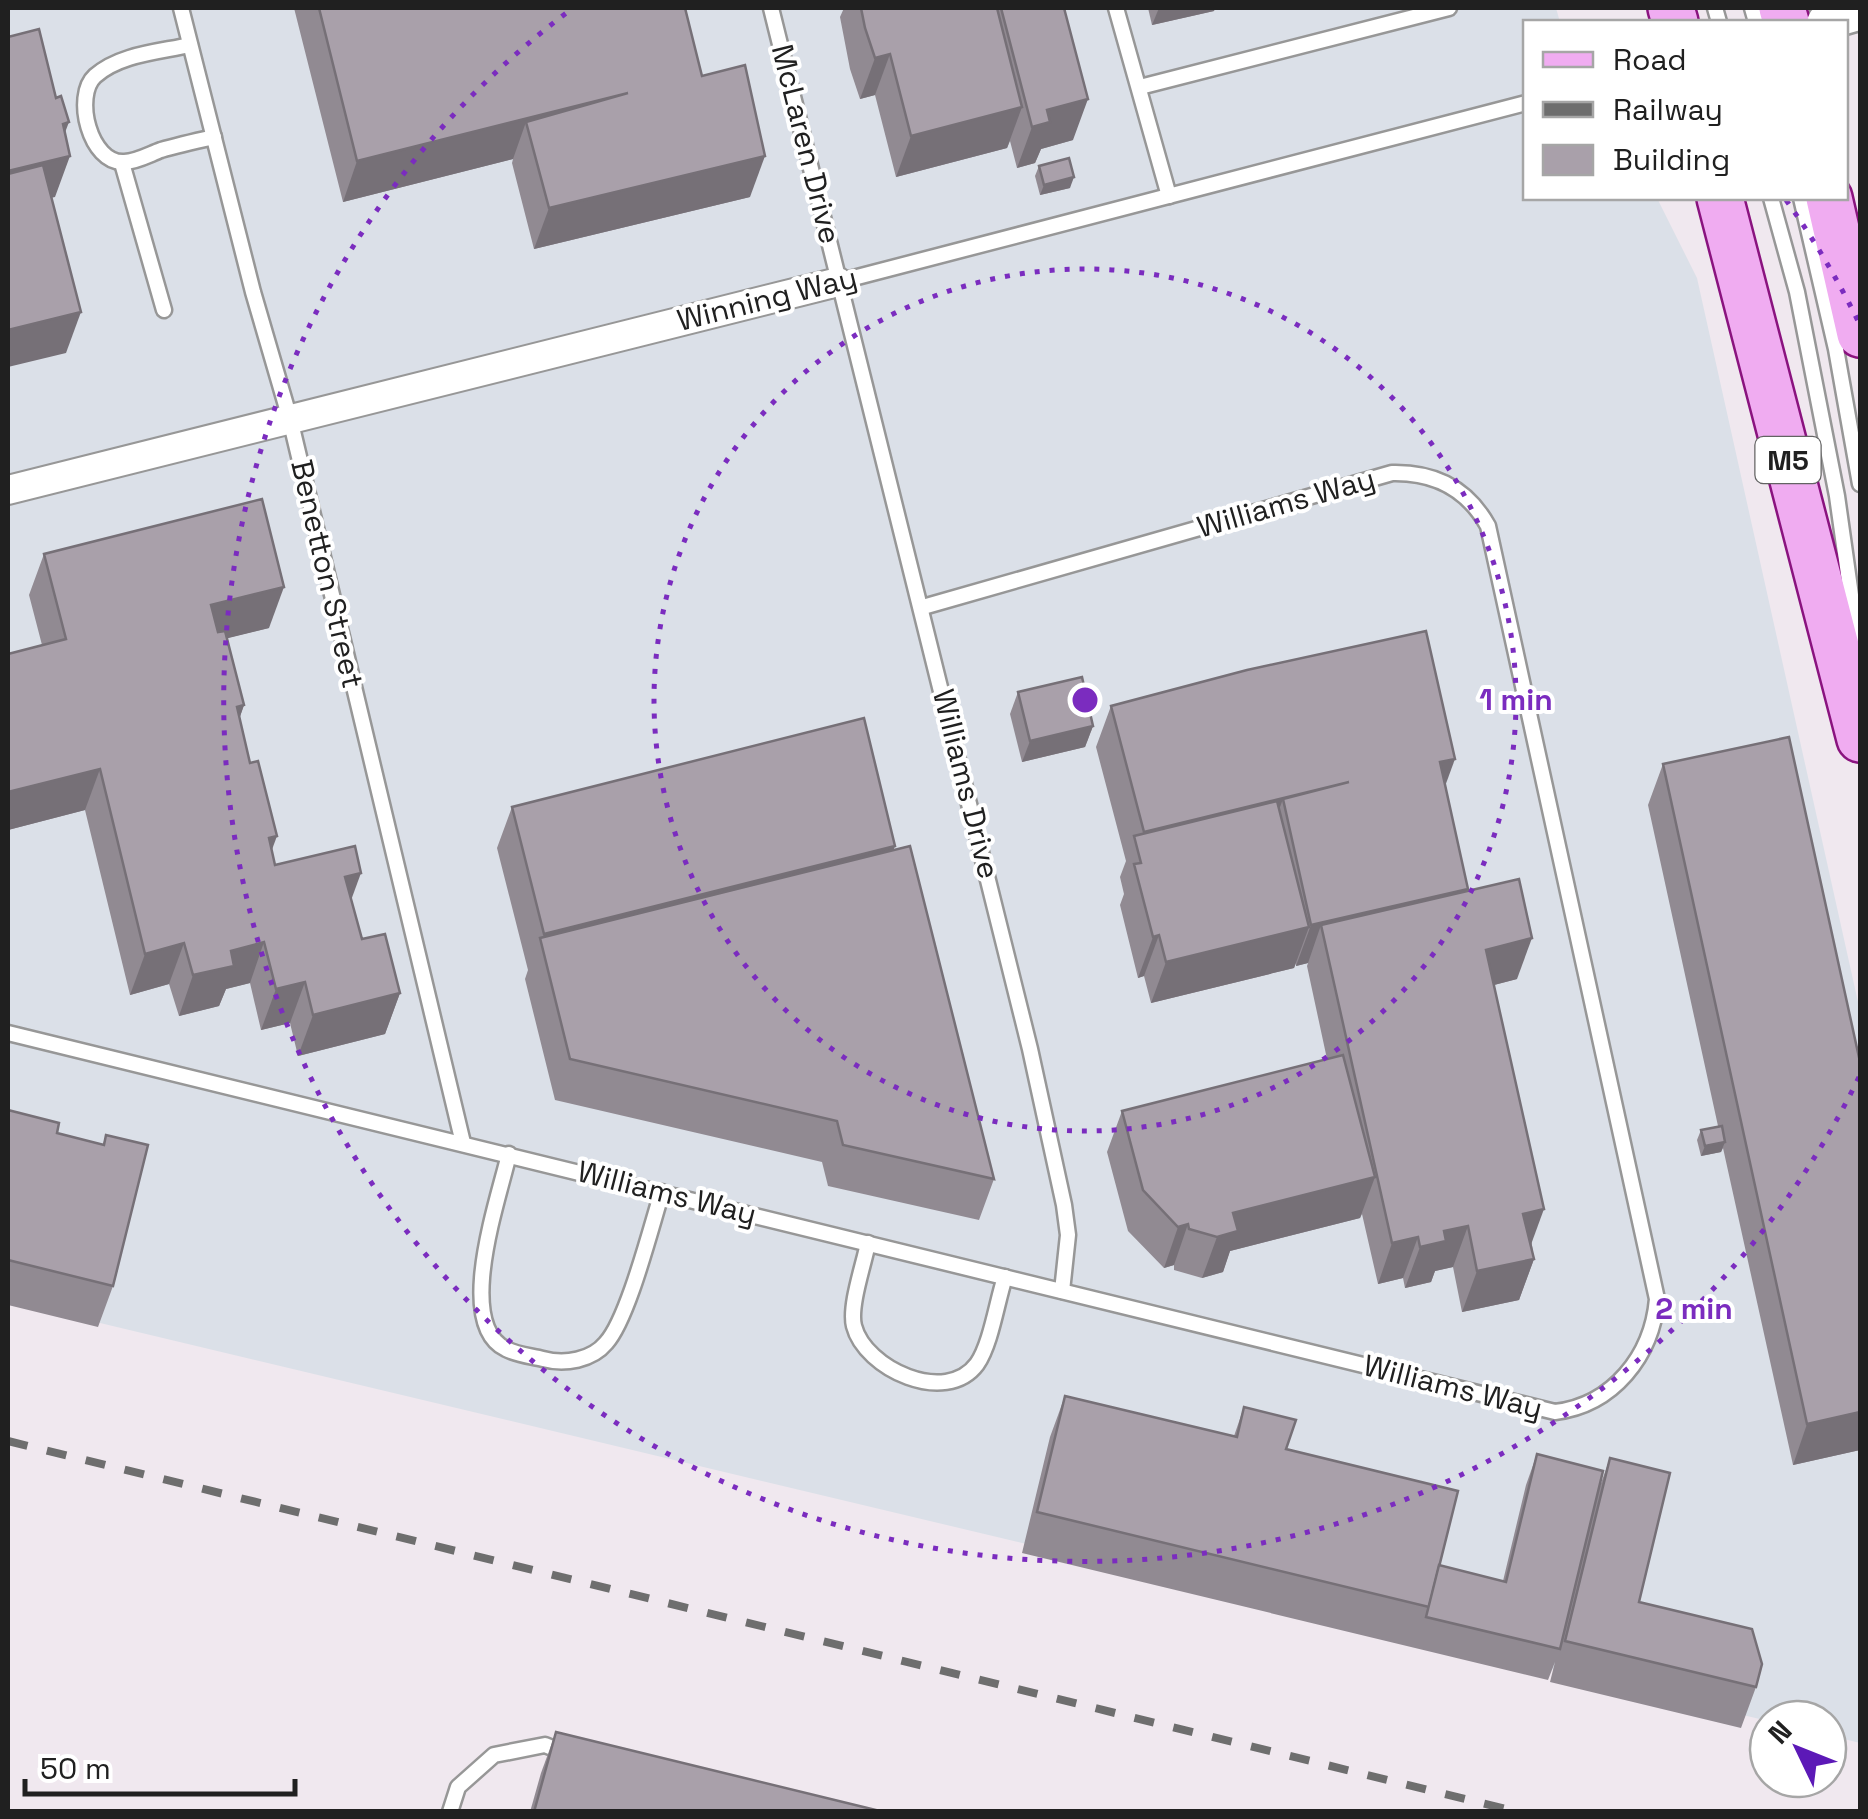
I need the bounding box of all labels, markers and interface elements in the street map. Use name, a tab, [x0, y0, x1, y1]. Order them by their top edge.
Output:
legend	[1523, 20, 1848, 200]
street label: McLaren Drive	[763, 40, 850, 248]
text: Road	[1613, 40, 1687, 79]
text: Railway	[1613, 90, 1723, 129]
text: Building	[1613, 140, 1730, 179]
street label: Winning Way	[673, 257, 861, 340]
road number: M5	[1756, 437, 1820, 483]
street label: Benetton Street	[282, 456, 373, 692]
street label: Williams Way	[1192, 459, 1379, 547]
text: 1 min	[1479, 680, 1553, 719]
centre of rings	[1067, 682, 1103, 718]
street label: Williams Drive	[924, 685, 1009, 883]
street label: Williams Way	[574, 1151, 761, 1234]
text: 2 min	[1655, 1289, 1733, 1328]
street label: Williams Way	[1360, 1345, 1547, 1428]
north arrow	[1748, 1699, 1848, 1799]
text: N	[1760, 1713, 1799, 1751]
scale bar	[25, 1734, 295, 1796]
text: 50 m	[40, 1749, 111, 1788]

